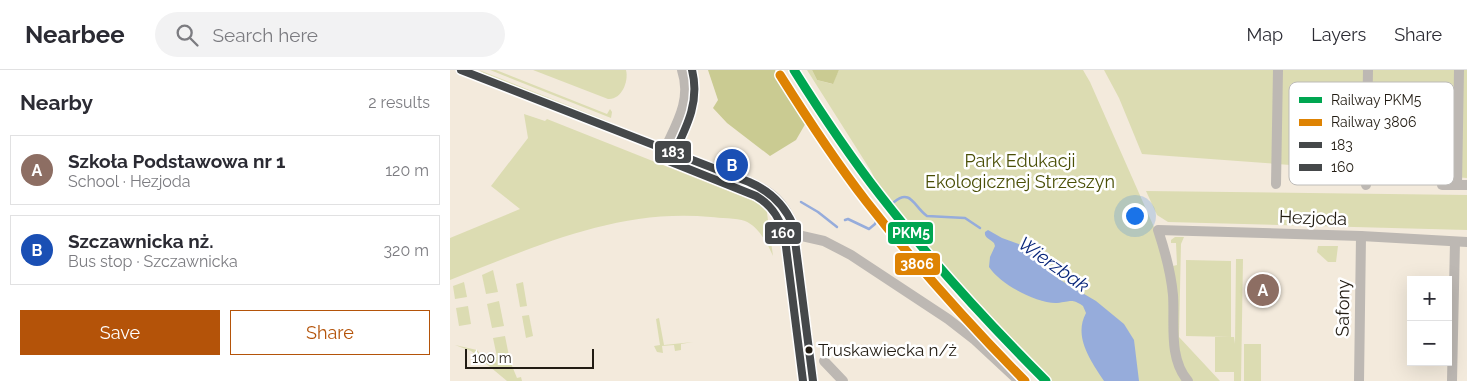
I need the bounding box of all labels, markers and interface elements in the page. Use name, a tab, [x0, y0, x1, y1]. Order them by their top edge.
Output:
search box	[155, 12, 505, 57]
text: Nearbee	[25, 20, 125, 49]
icon: search	[173, 21, 201, 49]
text: Search here	[213, 24, 318, 46]
text: Map	[1247, 24, 1283, 45]
text: Layers	[1311, 24, 1366, 45]
text: Share	[1394, 24, 1442, 45]
legend	[1289, 82, 1454, 185]
text: Nearby	[20, 90, 93, 115]
text: Railway PKM5	[1331, 92, 1422, 108]
text: 2 results	[368, 93, 430, 112]
text: Railway 3806	[1331, 114, 1416, 130]
text: 183	[1331, 137, 1353, 153]
line badge: 183	[654, 140, 692, 164]
text: 183	[661, 144, 685, 160]
pin: B	[716, 146, 748, 184]
text: Szkoła Podstawowa nr 1	[68, 150, 285, 172]
park label: Park Edukacji Ekologicznej Strzeszyn	[925, 150, 1115, 192]
text: 160	[1331, 159, 1354, 175]
text: A	[32, 161, 42, 180]
text: 120 m	[385, 161, 429, 180]
text: School · Hezjoda	[68, 172, 191, 191]
your location	[1122, 203, 1148, 229]
street label: Hezjoda	[1279, 206, 1347, 229]
line badge: 160	[764, 221, 802, 245]
line badge: PKM5	[887, 221, 934, 245]
text: 160	[771, 225, 795, 241]
text: PKM5	[892, 225, 930, 241]
text: Szczawnicka nż.	[68, 230, 213, 252]
water label: Wierzbak	[1014, 232, 1094, 296]
text: B	[32, 241, 42, 260]
text: 320 m	[384, 241, 429, 260]
text: Bus stop · Szczawnicka	[68, 252, 238, 271]
line badge: 3806	[894, 252, 941, 276]
text: 3806	[900, 256, 934, 272]
pin: A	[1247, 271, 1279, 309]
map controls	[1407, 276, 1452, 366]
button: +	[1407, 276, 1452, 321]
street label: Safony	[1332, 279, 1354, 337]
button: Save	[20, 310, 220, 355]
button: Share	[230, 310, 430, 355]
button: −	[1407, 321, 1452, 366]
place label: Truskawiecka n/ż	[818, 340, 957, 360]
marker: Truskawiecka n/ż	[804, 345, 814, 355]
scale bar	[465, 346, 594, 369]
text: 100 m	[472, 350, 512, 366]

